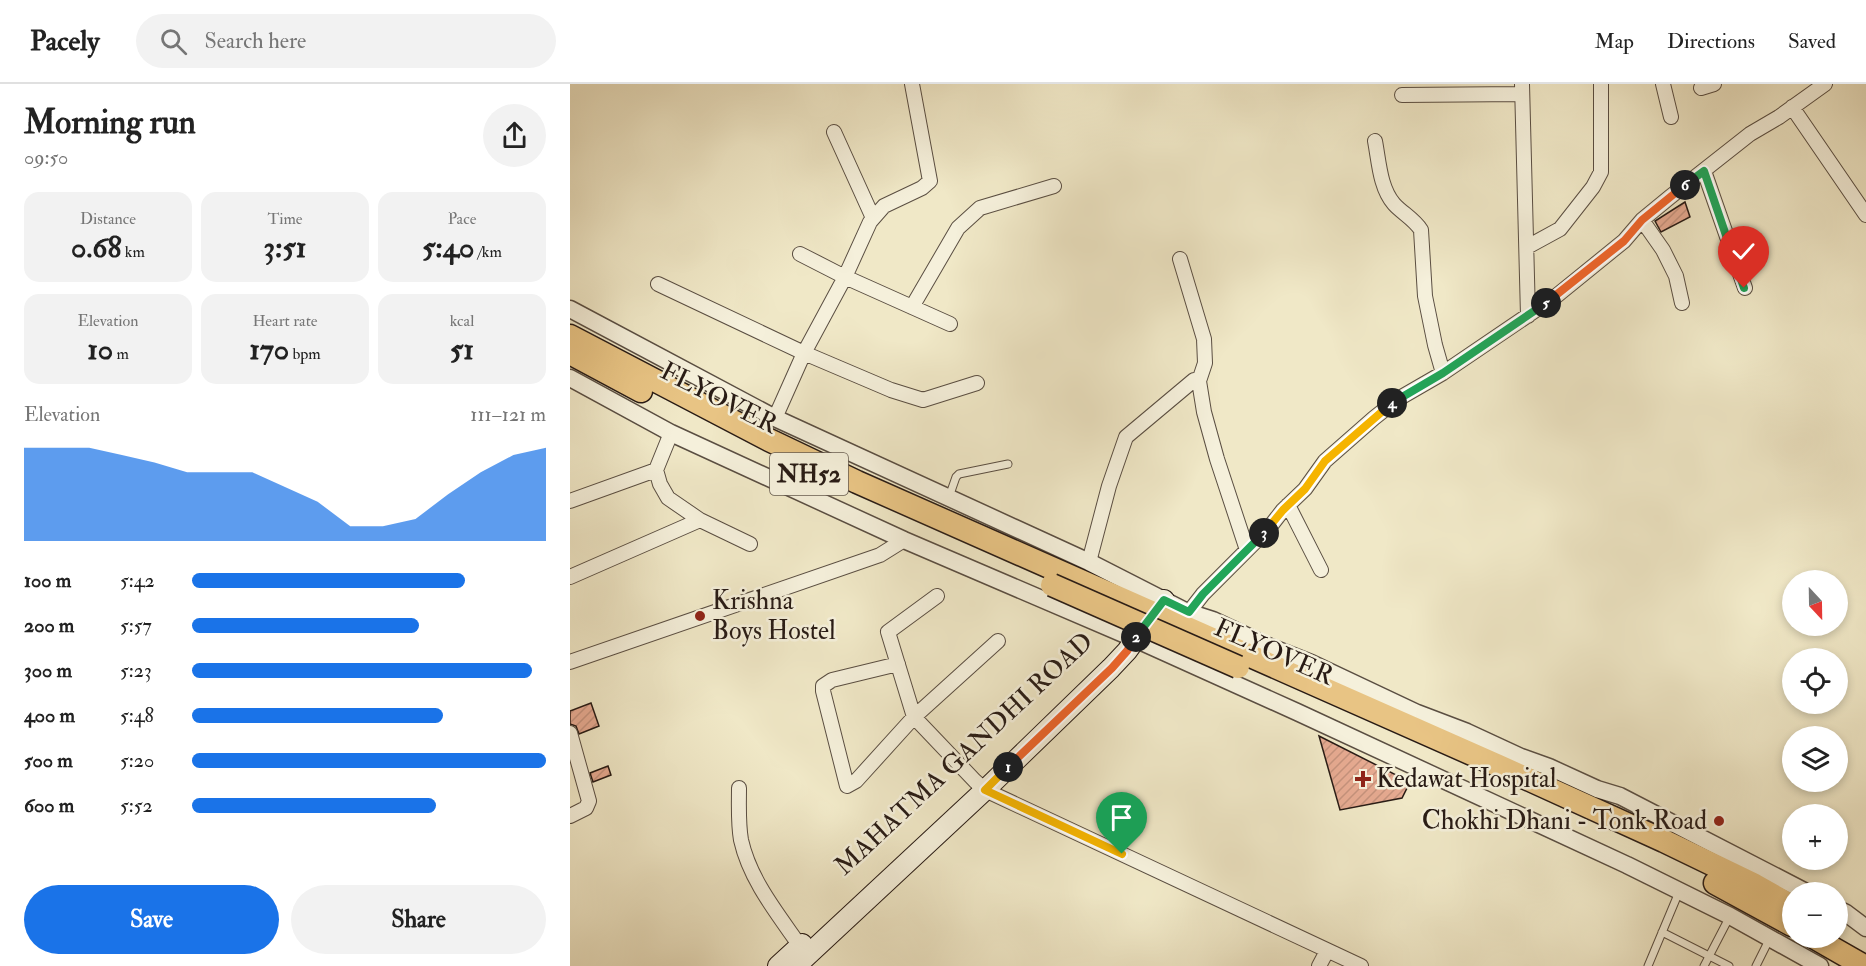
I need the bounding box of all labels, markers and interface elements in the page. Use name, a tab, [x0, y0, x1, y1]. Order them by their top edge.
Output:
search box	[136, 14, 556, 68]
text: Pacely	[30, 24, 100, 59]
icon: search	[157, 25, 190, 58]
text: Search here	[205, 27, 306, 55]
text: Map	[1594, 28, 1634, 55]
text: Directions	[1667, 28, 1755, 55]
text: Saved	[1788, 28, 1836, 55]
text: Morning run	[24, 102, 196, 143]
button: share	[483, 104, 546, 167]
text: 09:50	[24, 145, 68, 170]
pin: 6	[1670, 170, 1700, 200]
text: 6	[1681, 175, 1689, 195]
text: Distance	[80, 209, 136, 229]
text: Time	[268, 209, 302, 229]
text: Pace	[448, 209, 476, 229]
pin	[1718, 226, 1769, 288]
text: 0.68	[71, 229, 122, 266]
text: 3:51	[264, 229, 306, 266]
text: 5:40	[422, 229, 474, 266]
icon: check	[1727, 235, 1760, 268]
text: km	[122, 242, 145, 262]
text: /km	[474, 242, 502, 262]
pin: 5	[1531, 288, 1561, 318]
text: 5	[1542, 293, 1550, 313]
text: Elevation	[78, 311, 138, 331]
text: Heart rate	[252, 311, 318, 331]
text: kcal	[450, 311, 474, 331]
text: 10	[87, 331, 113, 368]
text: 170	[249, 331, 289, 368]
text: 51	[450, 331, 474, 368]
text: m	[113, 344, 129, 364]
text: bpm	[289, 344, 321, 364]
street label: FLYOVER	[655, 355, 784, 442]
pin: 4	[1377, 388, 1407, 418]
text: 4	[1388, 393, 1396, 413]
text: Elevation	[24, 402, 100, 427]
text: 111–121 m	[470, 402, 546, 427]
road number: NH52	[770, 453, 848, 495]
pin: 3	[1249, 518, 1279, 548]
text: 3	[1261, 523, 1267, 543]
text: 100 m	[24, 568, 71, 593]
text: 5:42	[120, 568, 155, 593]
north arrow	[1782, 570, 1848, 636]
map controls	[1782, 570, 1848, 948]
place label: Krishna Boys Hostel	[712, 585, 836, 647]
marker: Krishna Boys Hostel	[693, 609, 707, 623]
street label: FLYOVER	[1209, 611, 1340, 693]
text: 200 m	[24, 613, 74, 638]
text: 5:57	[120, 613, 152, 638]
pin: 2	[1121, 622, 1151, 652]
street label: MAHATMA GANDHI ROAD	[828, 626, 1100, 882]
text: 2	[1132, 627, 1140, 647]
button: locate	[1782, 648, 1848, 714]
text: 300 m	[24, 658, 72, 683]
text: 5:23	[120, 658, 152, 683]
text: 400 m	[24, 703, 75, 728]
text: 5:48	[120, 703, 154, 728]
button: layers	[1782, 726, 1848, 792]
text: 500 m	[24, 748, 73, 773]
text: 5:20	[120, 748, 154, 773]
pin: 1	[993, 752, 1023, 782]
text: 1	[1005, 757, 1011, 777]
place label: Kedawat Hospital	[1376, 763, 1557, 796]
marker: Kedawat Hospital	[1354, 770, 1372, 788]
pin	[1096, 792, 1147, 854]
text: 600 m	[24, 793, 74, 818]
text: 5:52	[120, 793, 153, 818]
icon: arrive	[1105, 801, 1138, 834]
button: +	[1782, 804, 1848, 870]
place label: Chokhi Dhani - Tonk Road	[1422, 805, 1707, 837]
marker: Chokhi Dhani - Tonk Road	[1712, 814, 1726, 828]
button: −	[1782, 882, 1848, 948]
button: Save	[24, 885, 279, 954]
button: Share	[291, 885, 546, 954]

